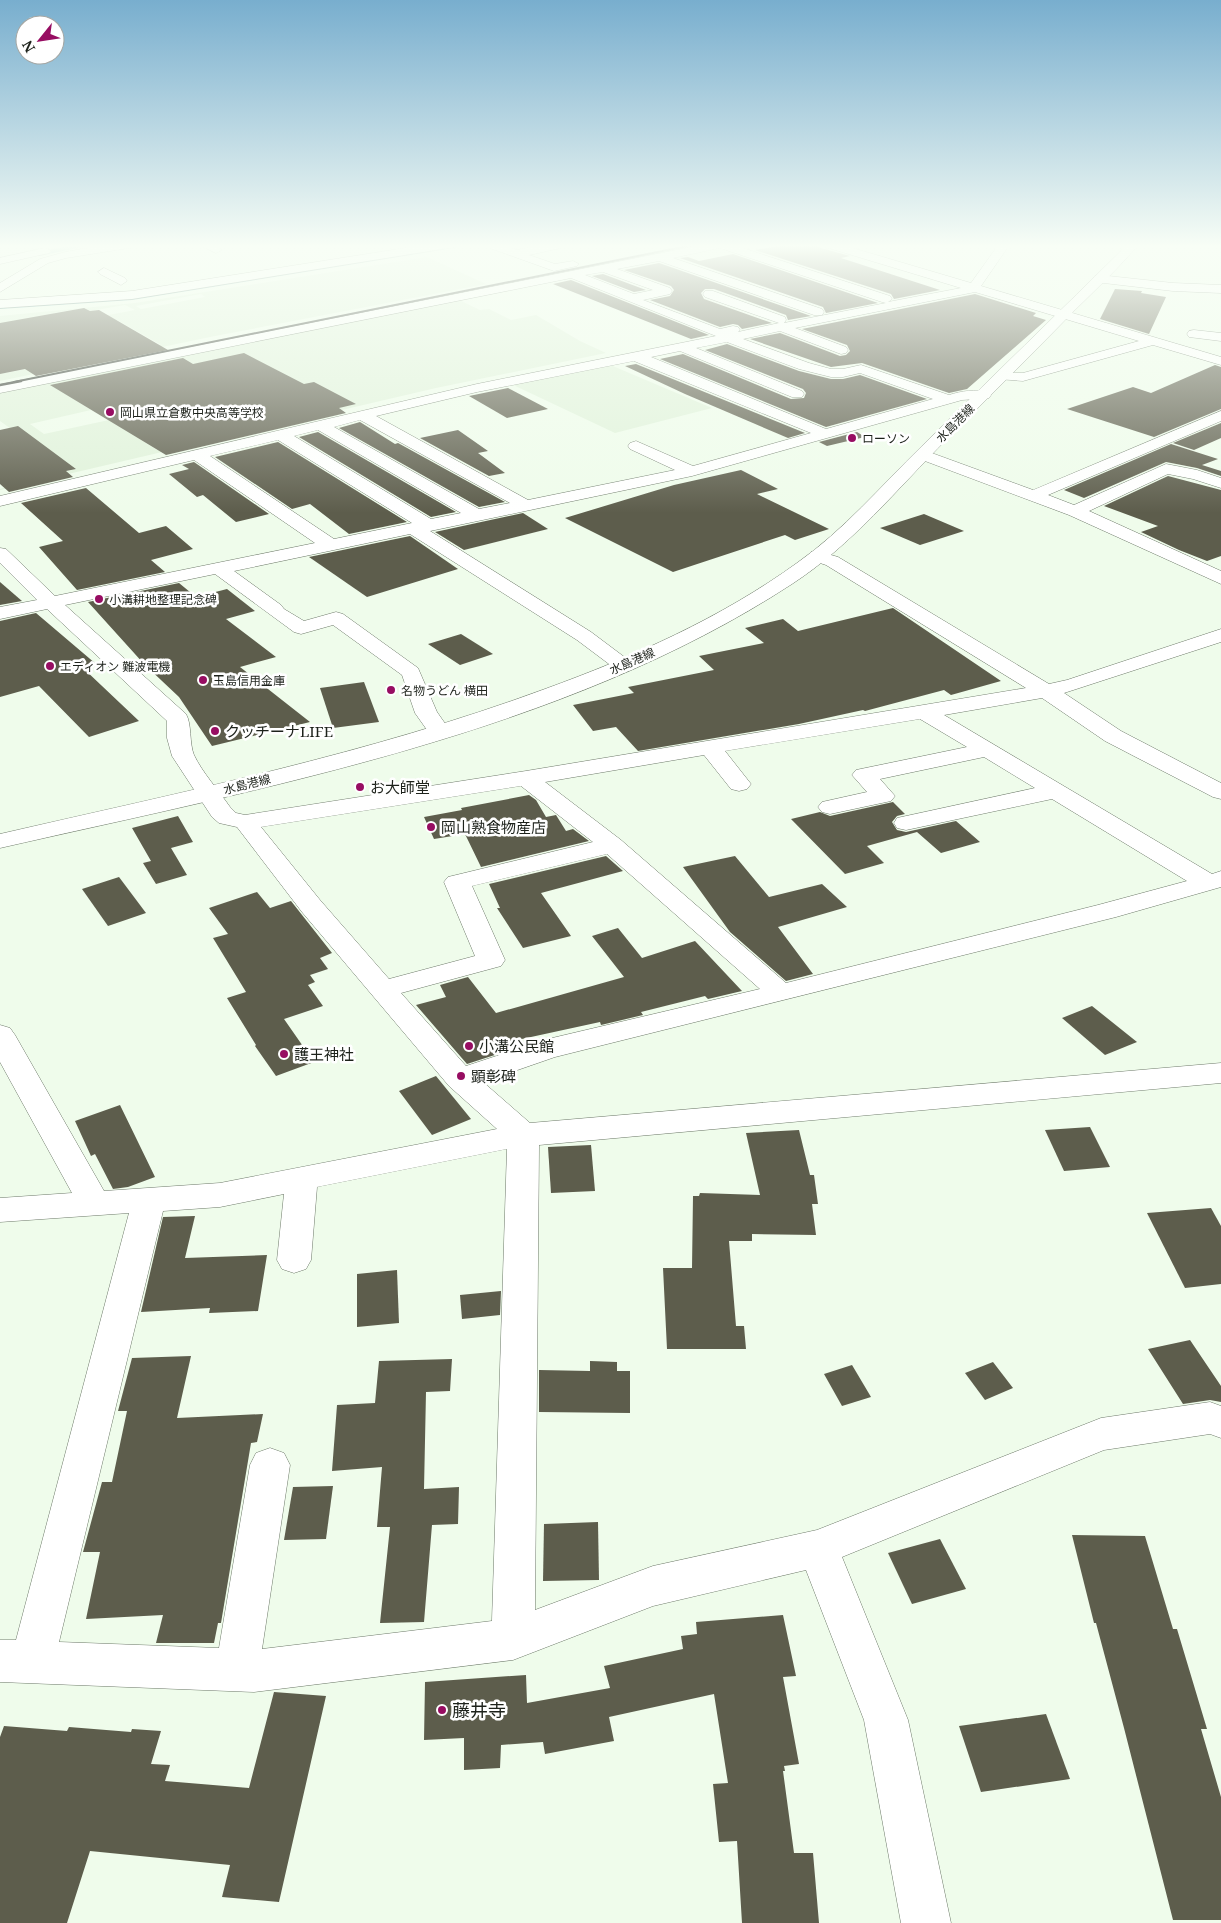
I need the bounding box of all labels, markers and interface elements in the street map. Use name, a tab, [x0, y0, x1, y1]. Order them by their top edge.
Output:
north arrow	[15, 15, 65, 65]
text: N	[17, 37, 39, 56]
street label: 水島港線	[932, 400, 978, 446]
place label: 岡山県立倉敷中央高等学校	[120, 404, 264, 421]
marker: 岡山県立倉敷中央高等学校	[104, 406, 116, 418]
place label: ローソン	[862, 430, 910, 447]
marker: ローソン	[846, 432, 858, 444]
place label: 小溝耕地整理記念碑	[109, 591, 217, 608]
marker: 小溝耕地整理記念碑	[93, 593, 105, 605]
street label: 水島港線	[607, 643, 657, 679]
place label: エディオン 難波電機	[60, 658, 170, 675]
marker: エディオン 難波電機	[44, 660, 56, 672]
place label: 玉島信用金庫	[213, 672, 285, 689]
marker: 玉島信用金庫	[197, 674, 209, 686]
place label: 名物うどん 横田	[401, 682, 488, 699]
marker: 名物うどん 横田	[385, 684, 397, 696]
place label: クッチーナLIFE	[225, 721, 333, 741]
marker: クッチーナLIFE	[209, 725, 221, 737]
street label: 水島港線	[222, 770, 272, 798]
place label: お大師堂	[370, 777, 430, 797]
marker: お大師堂	[354, 781, 366, 793]
place label: 岡山熟食物産店	[441, 817, 546, 837]
marker: 岡山熟食物産店	[425, 821, 437, 833]
place label: 小溝公民館	[479, 1036, 554, 1056]
marker: 小溝公民館	[463, 1040, 475, 1052]
place label: 護王神社	[294, 1044, 354, 1064]
marker: 護王神社	[278, 1048, 290, 1060]
place label: 顕彰碑	[471, 1066, 516, 1086]
marker: 顕彰碑	[455, 1070, 467, 1082]
place label: 藤井寺	[452, 1698, 506, 1722]
marker: 藤井寺	[436, 1704, 448, 1716]

